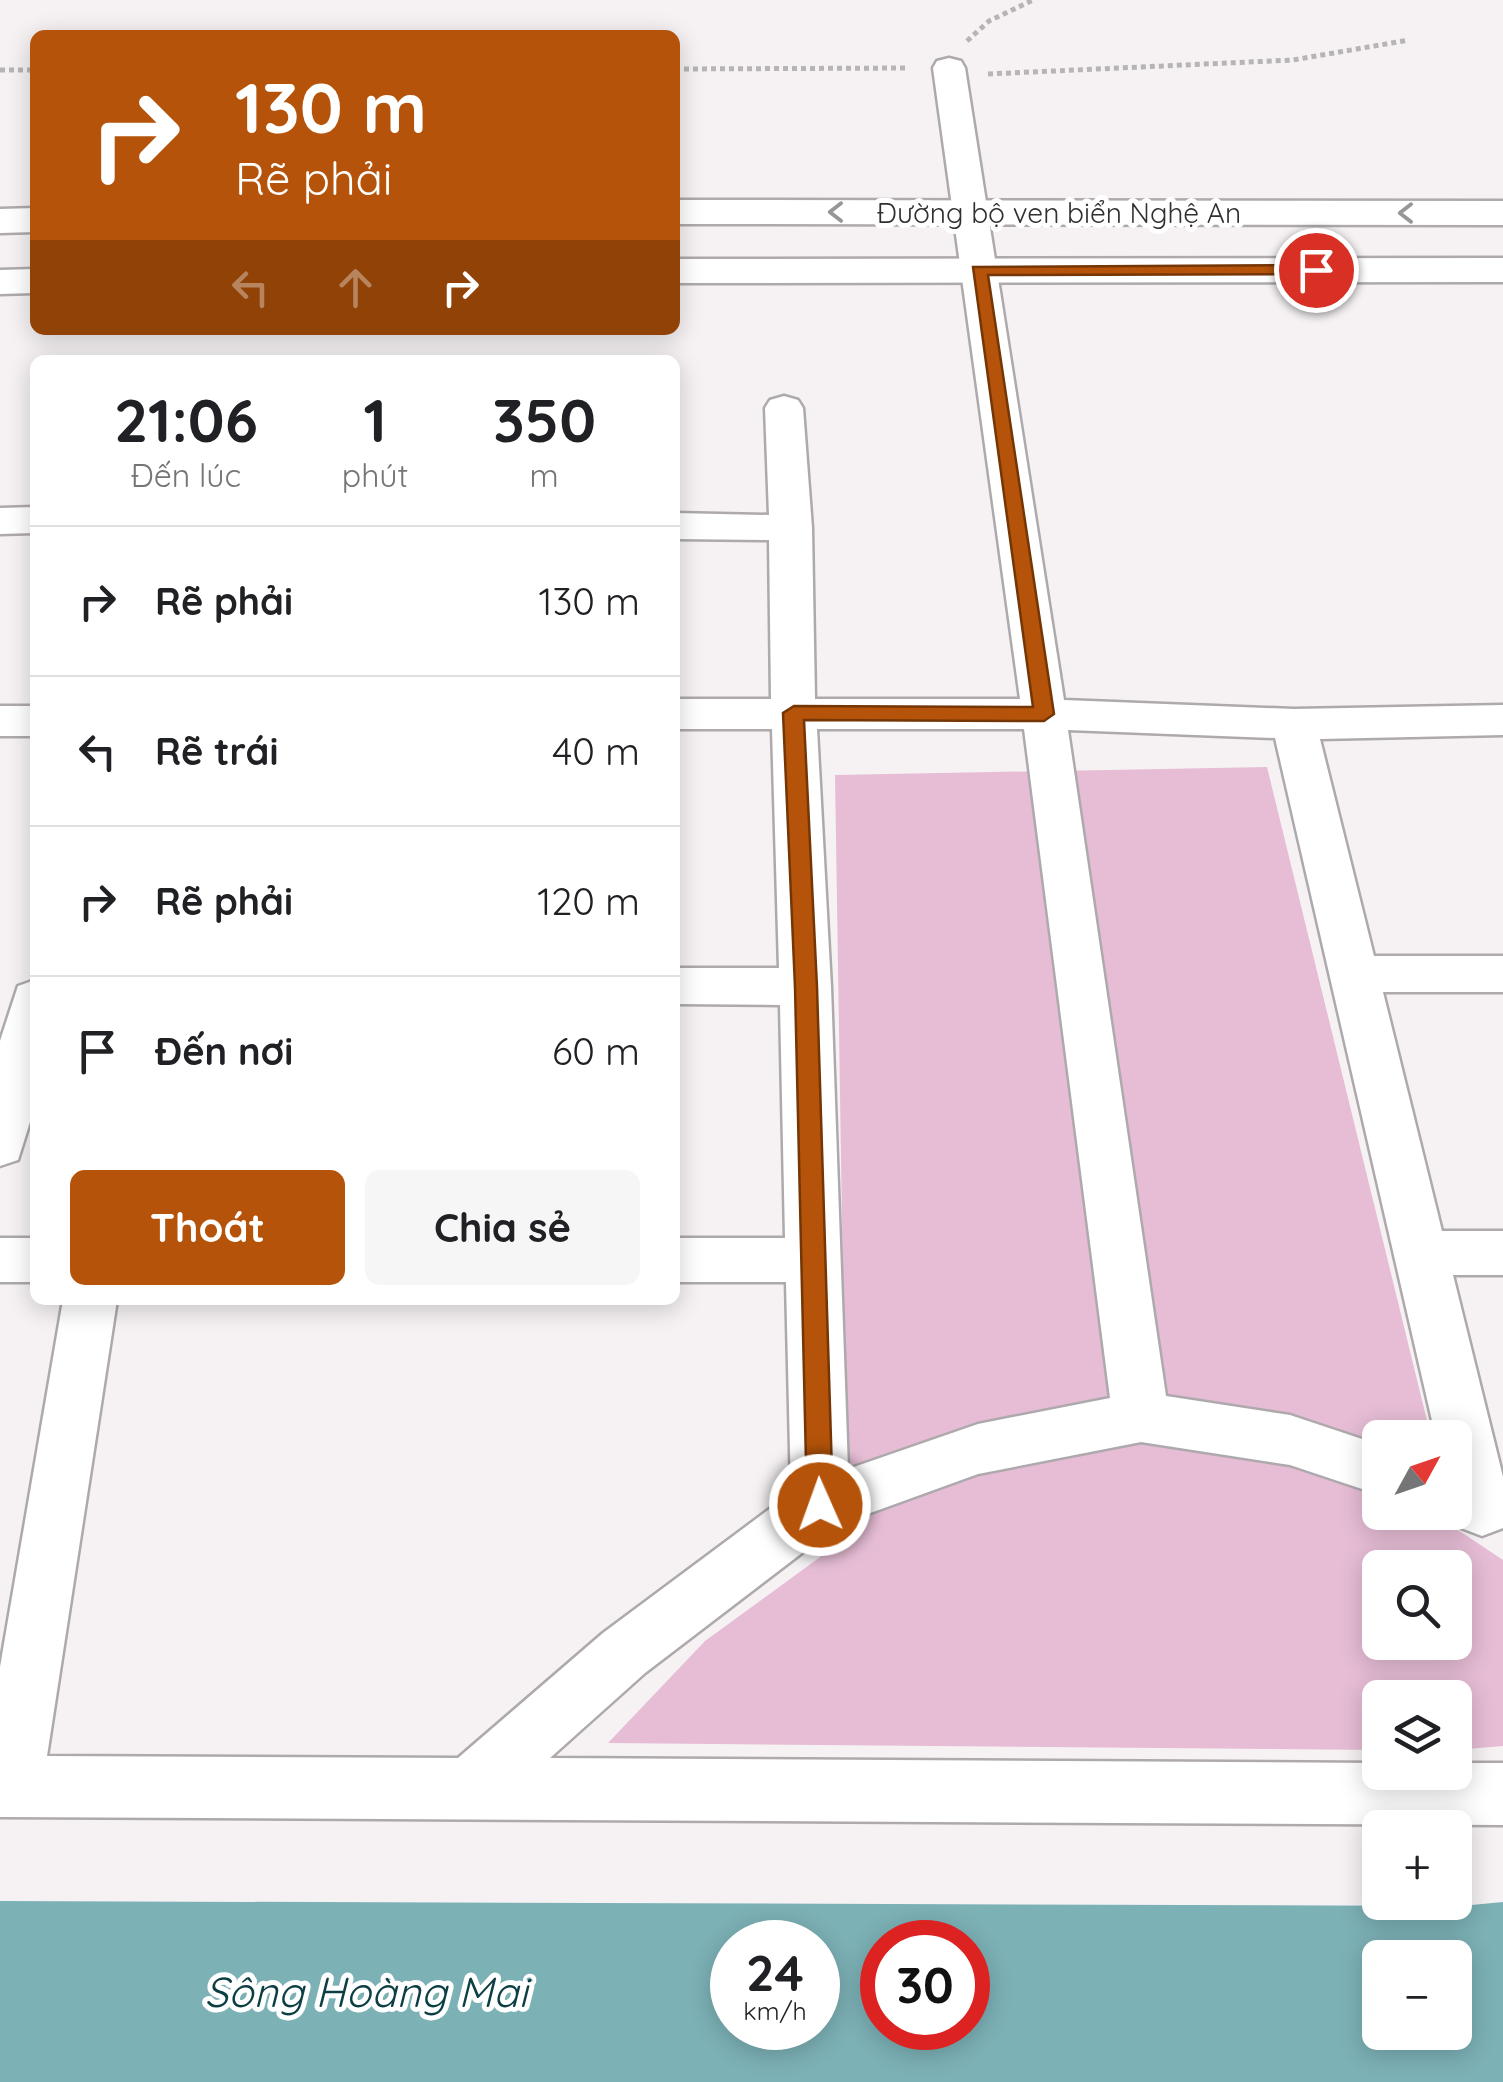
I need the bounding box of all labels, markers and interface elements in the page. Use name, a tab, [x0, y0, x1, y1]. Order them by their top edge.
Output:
text: 130 m	[235, 63, 427, 151]
icon: right	[70, 70, 200, 200]
text: Rẽ phải	[235, 150, 392, 206]
street label: Đường bộ ven biển Nghệ An	[877, 195, 1241, 230]
one-way arrow	[827, 201, 842, 223]
one-way arrow	[1397, 202, 1412, 224]
pin	[1274, 228, 1359, 313]
icon: arrive	[1289, 243, 1344, 298]
icon: left	[223, 260, 278, 315]
icon: ahead	[328, 260, 383, 315]
icon: right	[433, 260, 488, 315]
text: 21:06	[114, 382, 258, 457]
text: 1	[363, 382, 387, 457]
text: 350	[492, 382, 596, 457]
text: Đến lúc	[131, 455, 241, 495]
text: phút	[342, 455, 408, 495]
text: m	[530, 455, 559, 495]
icon: right	[70, 574, 125, 629]
text: Rẽ phải	[155, 577, 293, 625]
text: 130 m	[538, 577, 640, 625]
icon: left	[70, 724, 125, 779]
text: Rẽ trái	[155, 727, 278, 775]
text: 40 m	[552, 727, 640, 775]
icon: right	[70, 874, 125, 929]
text: Rẽ phải	[155, 877, 293, 925]
text: 120 m	[537, 877, 640, 925]
icon: arrive	[70, 1024, 125, 1079]
text: Đến nơi	[155, 1027, 293, 1075]
text: 60 m	[552, 1027, 640, 1075]
button: Thoát	[70, 1170, 345, 1285]
button: Chia sẻ	[365, 1170, 640, 1285]
north arrow	[1362, 1420, 1472, 1530]
map controls	[1362, 1420, 1472, 2050]
position arrow	[768, 1453, 872, 1557]
button: search	[1362, 1550, 1472, 1660]
button: layers	[1362, 1680, 1472, 1790]
button: +	[1362, 1810, 1472, 1920]
speed limit sign: 30	[860, 1920, 990, 2050]
button: −	[1362, 1940, 1472, 2050]
text: 24	[746, 1941, 804, 2004]
water label: Sông Hoàng Mai	[204, 1965, 533, 2018]
text: km/h	[743, 1995, 807, 2026]

